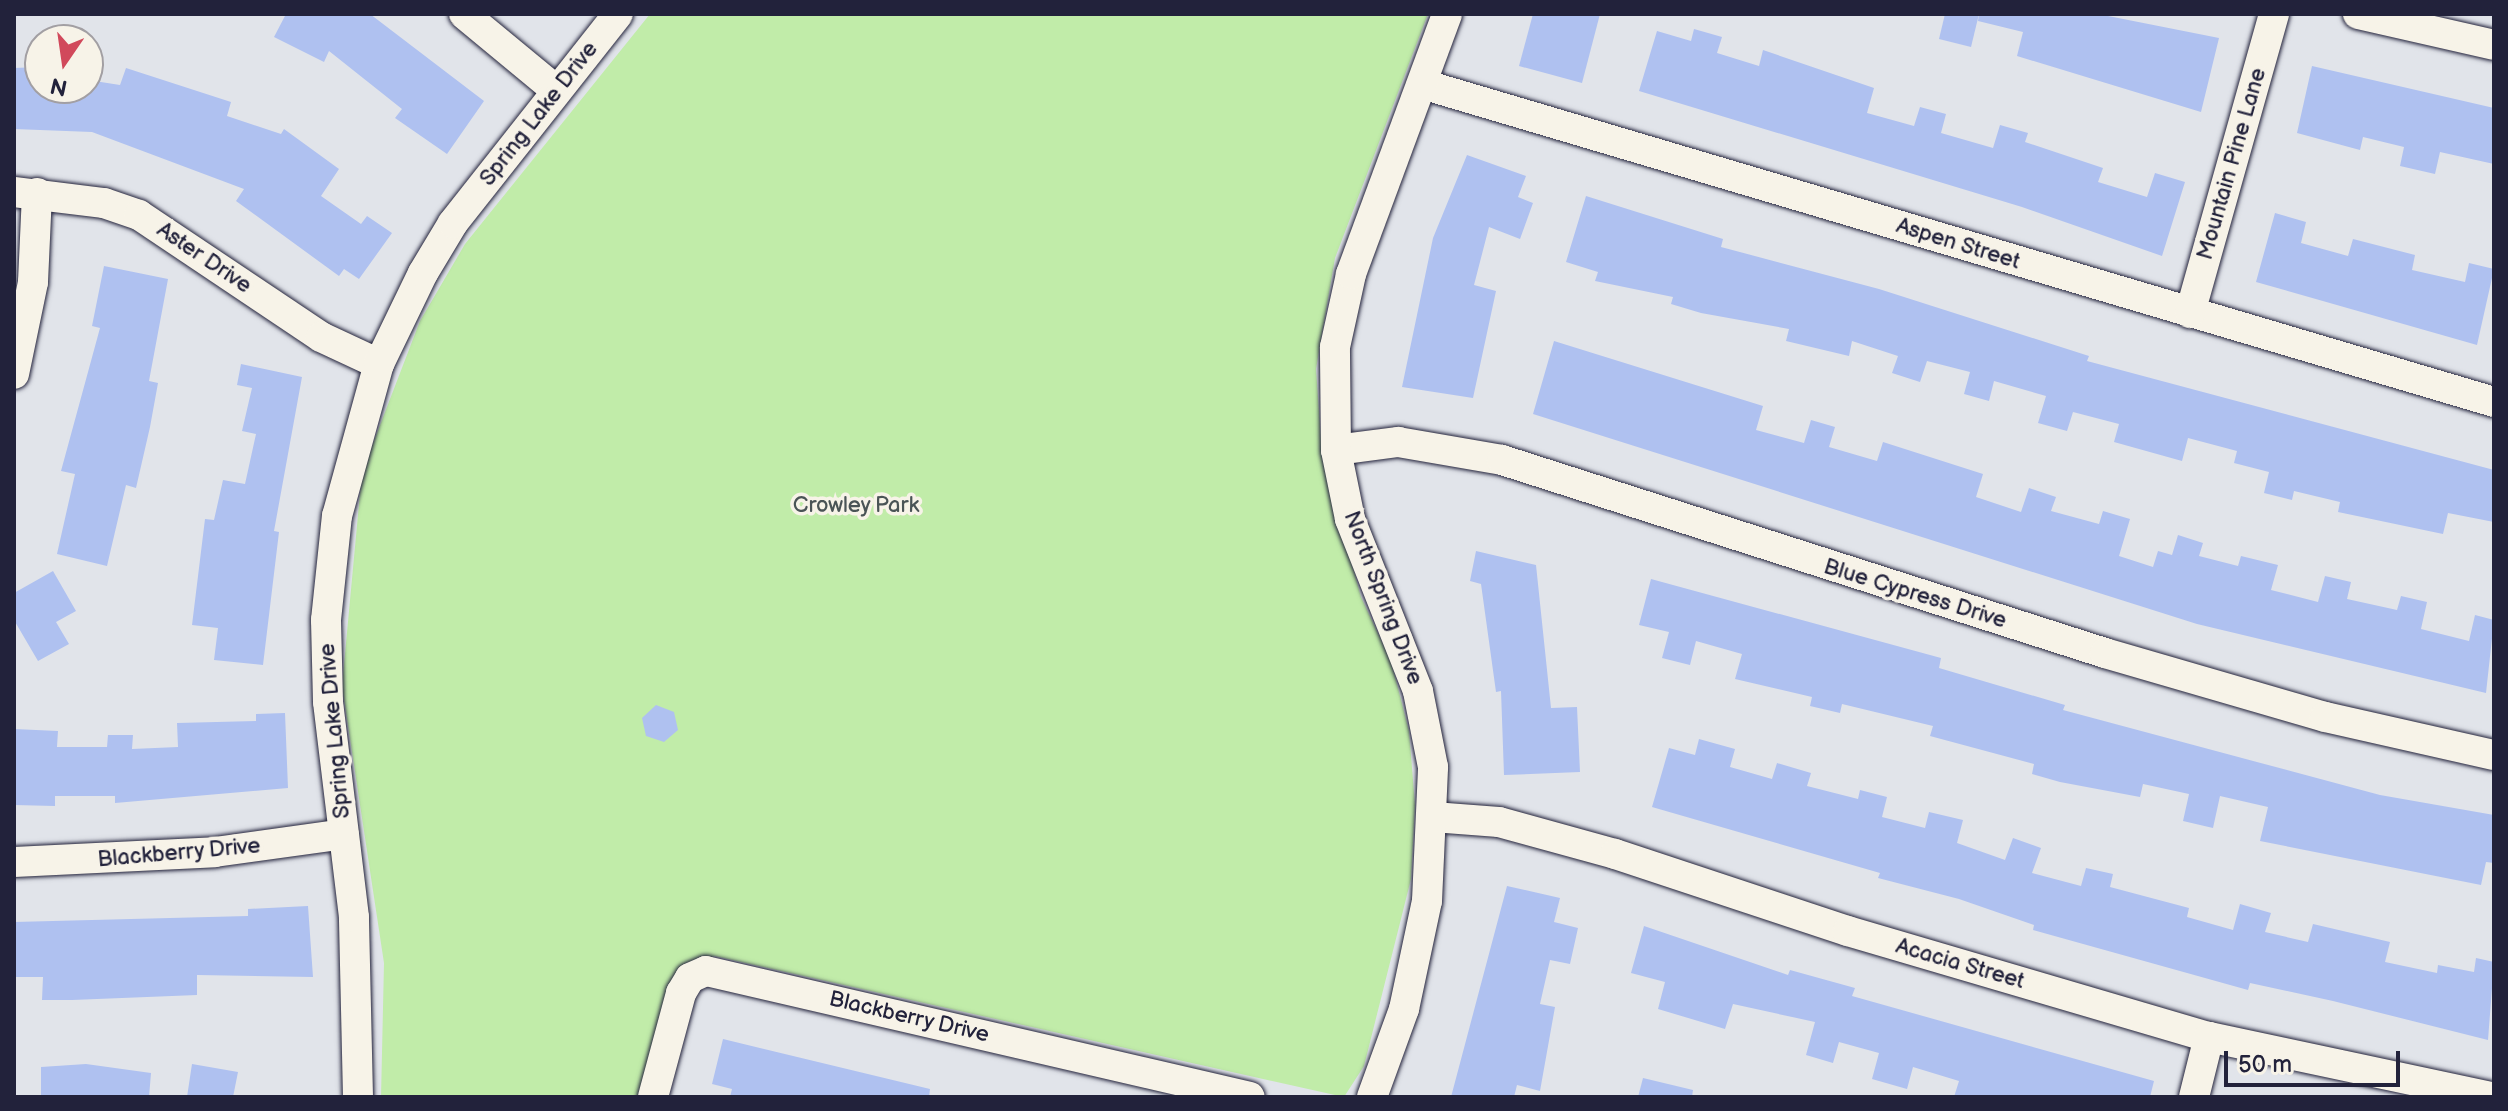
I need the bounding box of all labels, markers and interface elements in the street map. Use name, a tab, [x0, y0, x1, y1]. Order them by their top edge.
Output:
north arrow	[24, 24, 104, 104]
street label: Spring Lake Drive	[474, 37, 604, 191]
street label: Mountain Pine Lane	[2192, 65, 2272, 263]
text: N	[48, 71, 70, 101]
street label: Aspen Street	[1893, 213, 2023, 275]
street label: Aster Drive	[152, 217, 256, 299]
park label: Crowley Park	[792, 493, 920, 519]
street label: North Spring Drive	[1338, 507, 1428, 689]
street label: Blue Cypress Drive	[1821, 554, 2009, 634]
street label: Spring Lake Drive	[314, 642, 356, 820]
street label: Blackberry Drive	[96, 833, 262, 873]
street label: Acacia Street	[1893, 933, 2027, 995]
street label: Blackberry Drive	[826, 986, 992, 1048]
scale bar	[2228, 1035, 2404, 1085]
text: 50 m	[2238, 1050, 2292, 1079]

